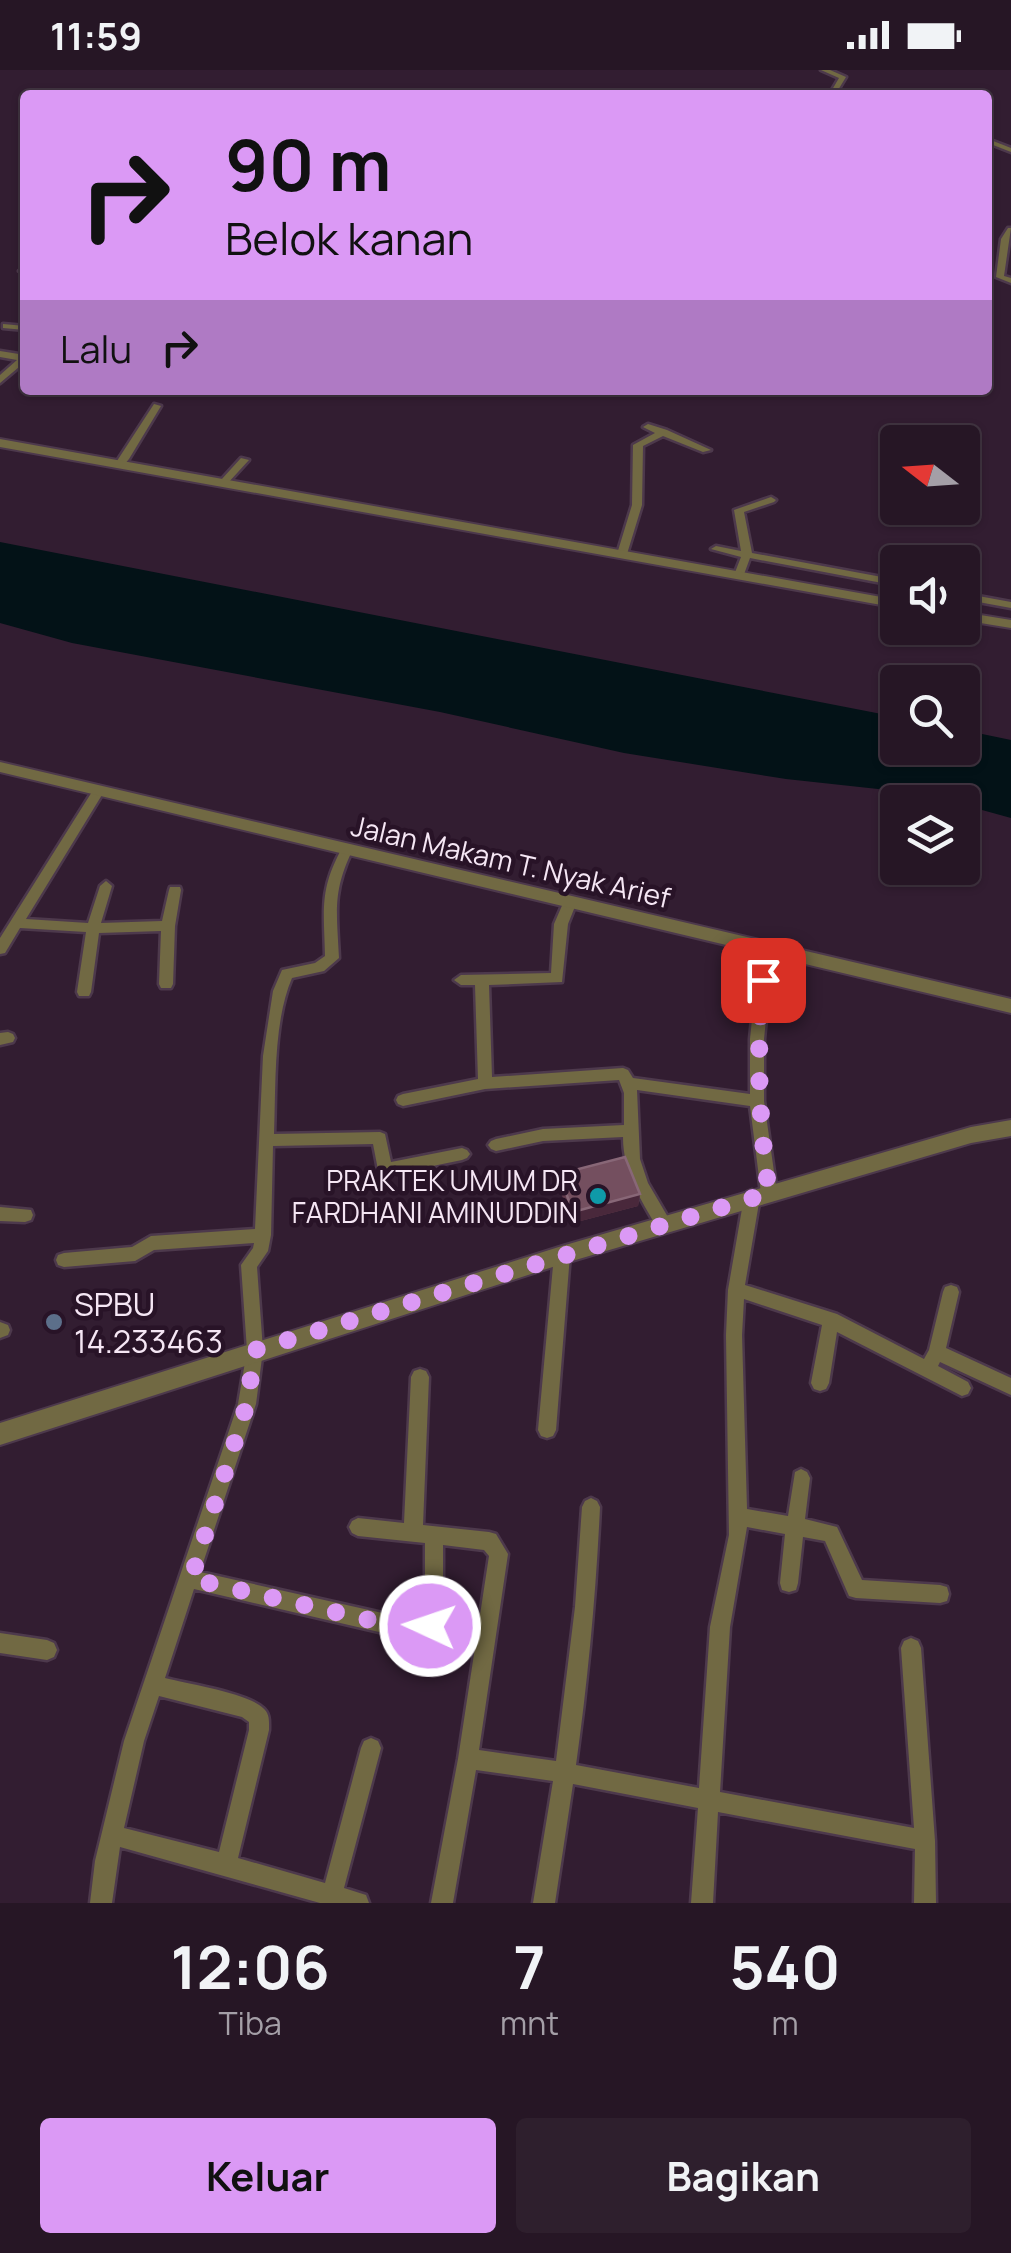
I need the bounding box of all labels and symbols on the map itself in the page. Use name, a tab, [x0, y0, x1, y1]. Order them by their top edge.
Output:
north arrow	[880, 425, 980, 525]
street label: Jalan Makam T. Nyak Arief	[348, 806, 674, 916]
pin	[721, 938, 806, 1023]
place label: PRAKTEK UMUM DR FARDHANI AMINUDDIN	[292, 1161, 578, 1231]
marker: PRAKTEK UMUM DR FARDHANI AMINUDDIN	[587, 1185, 609, 1207]
place label: SPBU 14.233463	[74, 1282, 223, 1363]
marker: SPBU 14.233463	[43, 1311, 65, 1333]
position arrow	[378, 1574, 482, 1678]

